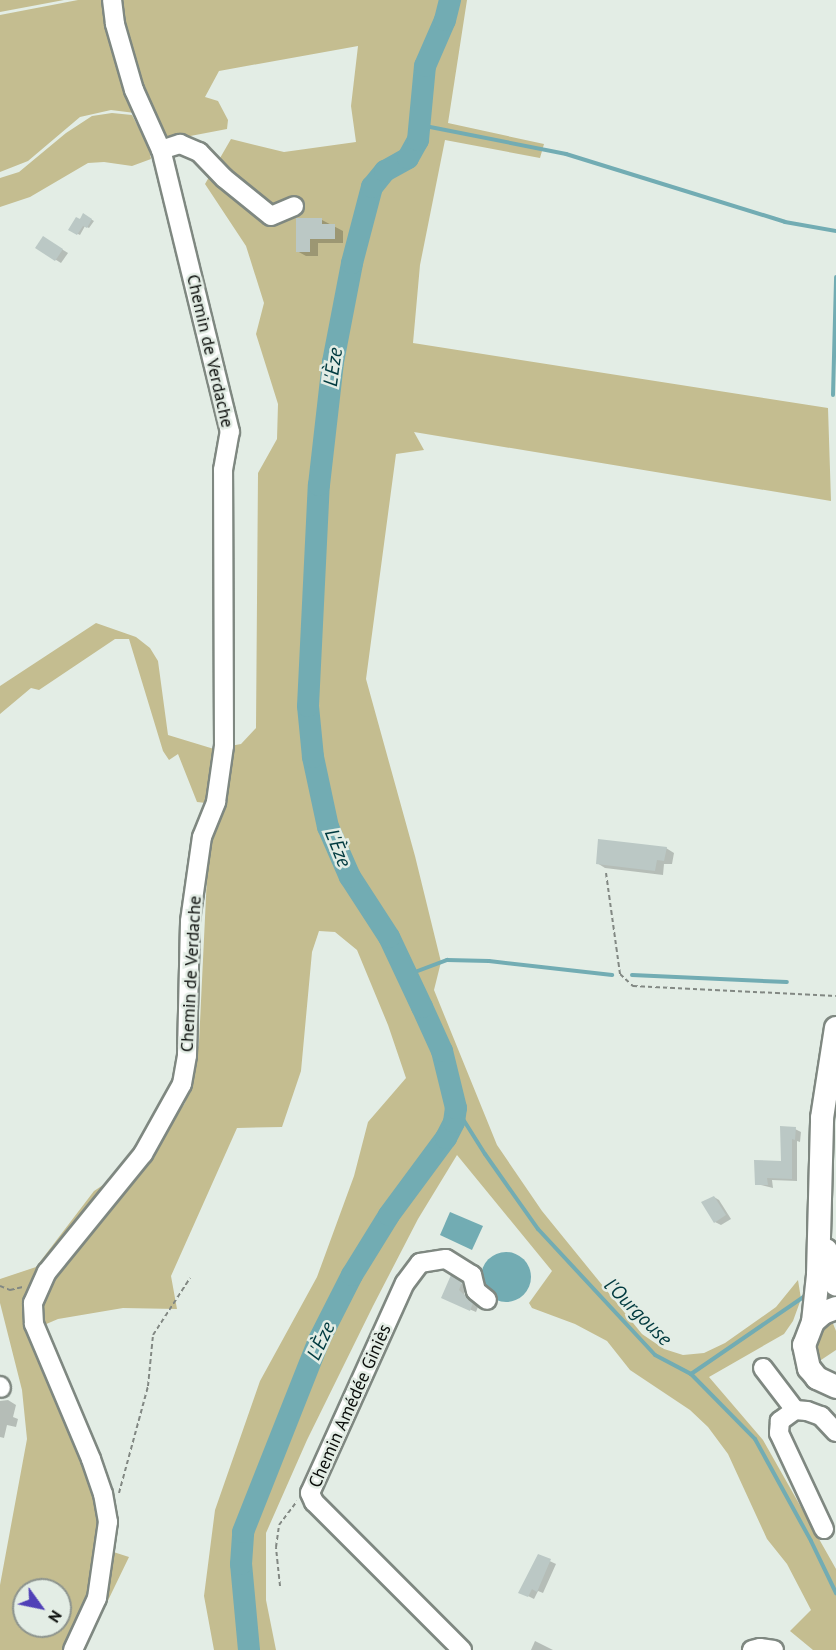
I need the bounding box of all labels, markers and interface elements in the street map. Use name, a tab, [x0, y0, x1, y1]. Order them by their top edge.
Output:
street label: Chemin de Verdache	[182, 272, 238, 430]
water label: L'Èze	[318, 346, 348, 388]
water label: L'Èze	[320, 825, 356, 871]
street label: Chemin de Verdache	[176, 895, 206, 1053]
water label: l'Ourgouse	[599, 1273, 677, 1351]
water label: L'Èze	[302, 1318, 340, 1364]
street label: Chemin Amédée Giniès	[304, 1321, 396, 1491]
north arrow	[12, 1578, 72, 1638]
text: N	[44, 1607, 67, 1627]

